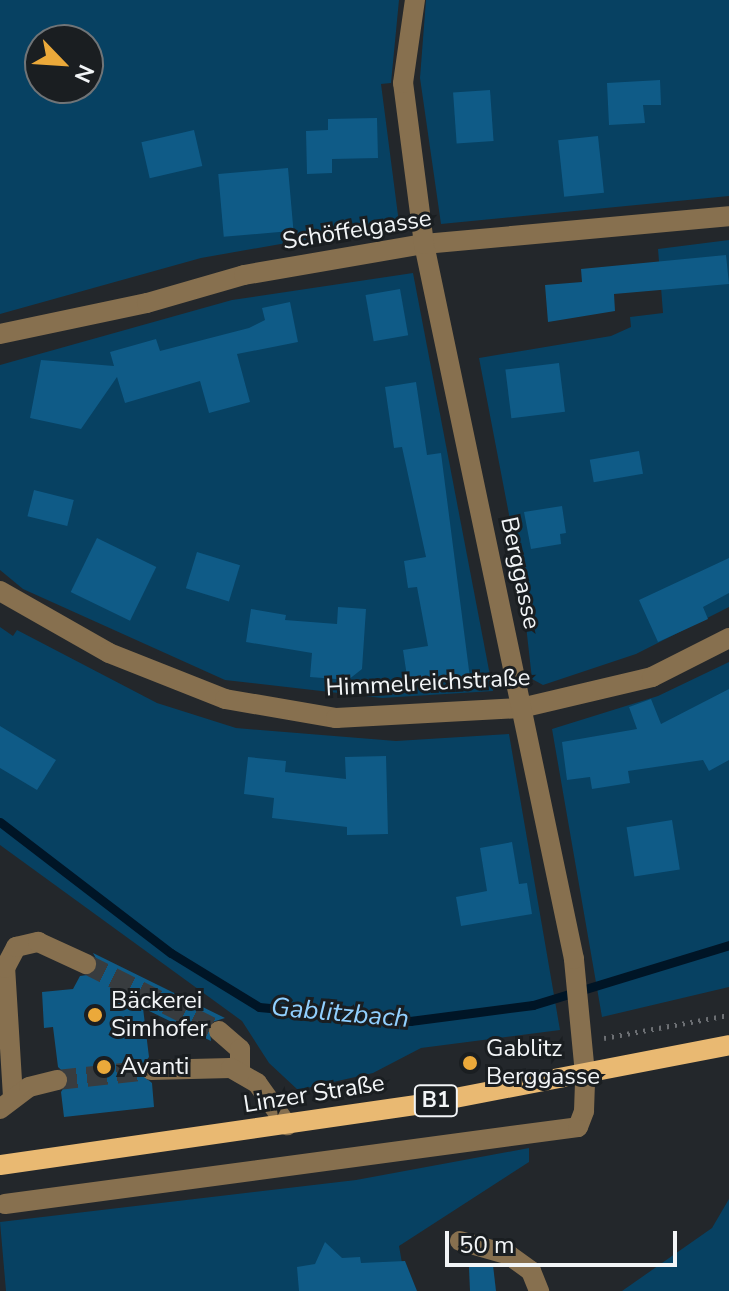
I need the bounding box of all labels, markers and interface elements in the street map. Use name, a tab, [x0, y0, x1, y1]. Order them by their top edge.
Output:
north arrow	[24, 24, 104, 104]
text: N	[67, 59, 101, 87]
street label: Schöffelgasse	[280, 204, 434, 256]
street label: Berggasse	[494, 514, 546, 632]
street label: Himmelreichstraße	[325, 663, 531, 703]
place label: Bäckerei Simhofer	[111, 987, 208, 1043]
water label: Gablitzbach	[270, 991, 410, 1035]
marker: Bäckerei Simhofer	[86, 1006, 104, 1024]
place label: Gablitz Berggasse	[486, 1035, 600, 1091]
place label: Avanti	[120, 1053, 189, 1081]
marker: Gablitz Berggasse	[461, 1054, 479, 1072]
marker: Avanti	[95, 1058, 113, 1076]
street label: Linzer Straße	[241, 1069, 387, 1119]
road number: B1	[412, 1083, 460, 1119]
scale bar	[449, 1215, 681, 1265]
text: 50 m	[459, 1229, 515, 1261]

